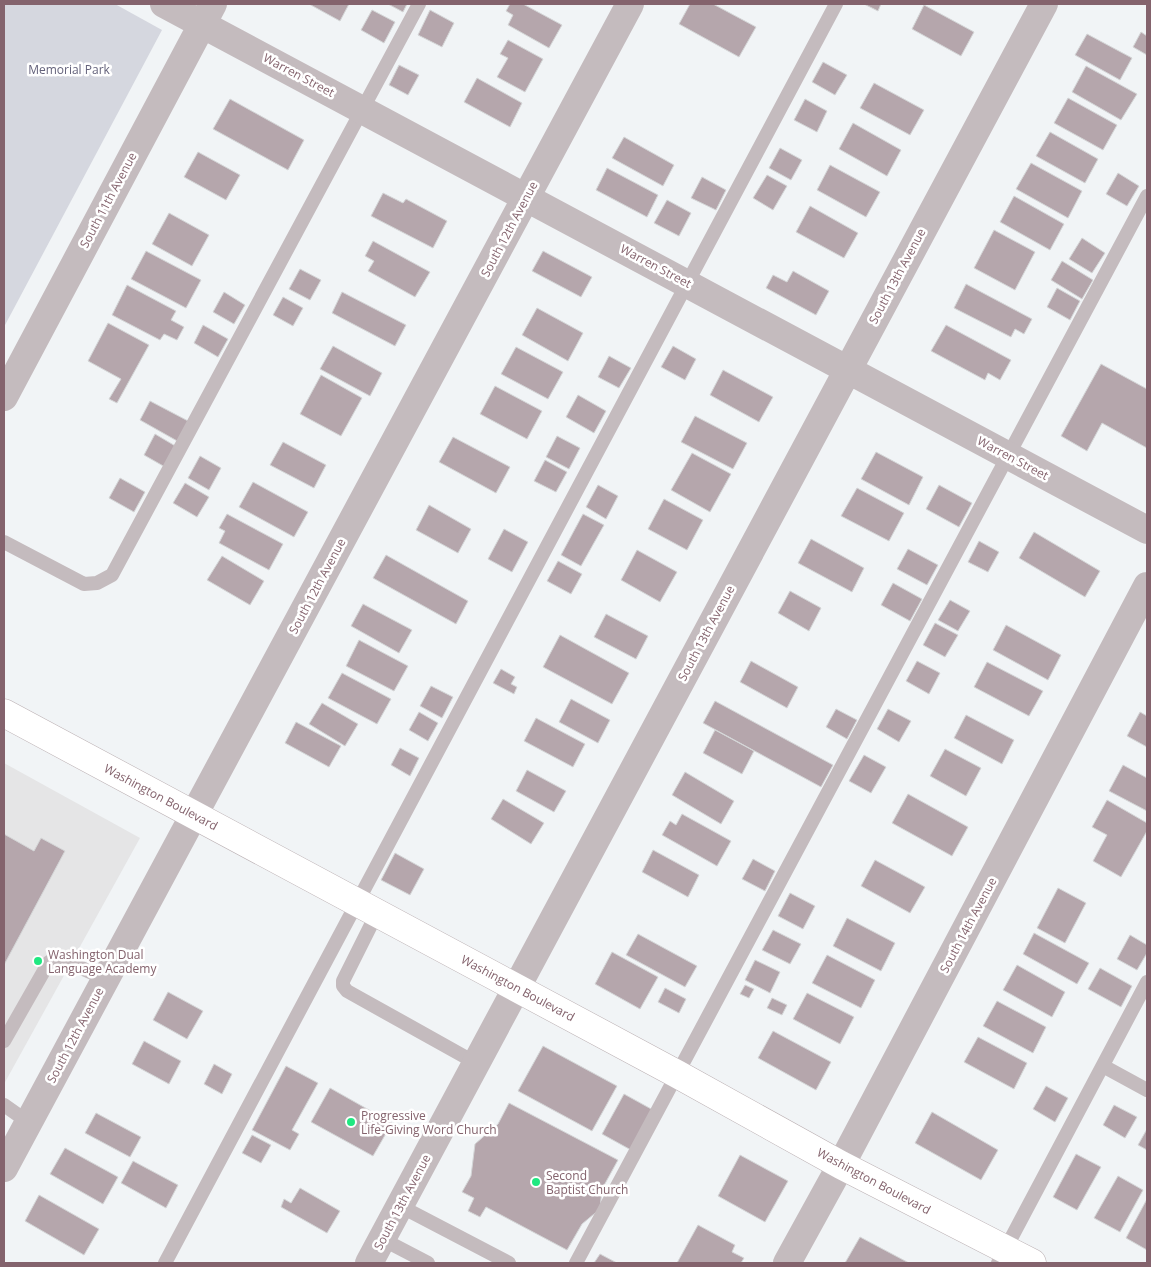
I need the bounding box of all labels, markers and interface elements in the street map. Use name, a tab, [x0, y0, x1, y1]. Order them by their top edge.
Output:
street label: Warren Street	[260, 49, 338, 101]
park label: Memorial Park	[28, 61, 111, 78]
street label: South 11th Avenue	[76, 149, 141, 251]
street label: South 12th Avenue	[477, 178, 542, 280]
street label: South 13th Avenue	[865, 225, 930, 327]
street label: Warren Street	[617, 240, 695, 292]
street label: Warren Street	[974, 432, 1052, 484]
street label: South 12th Avenue	[285, 535, 350, 637]
street label: South 13th Avenue	[674, 582, 739, 684]
street label: Washington Boulevard	[101, 760, 221, 834]
street label: South 14th Avenue	[936, 874, 1001, 976]
place label: Washington Dual Language Academy	[48, 946, 157, 977]
street label: Washington Boulevard	[458, 951, 578, 1025]
marker: Washington Dual Language Academy	[32, 955, 44, 967]
street label: South 12th Avenue	[43, 984, 108, 1086]
place label: Progressive Life-Giving Word Church	[361, 1107, 497, 1138]
marker: Progressive Life-Giving Word Church	[345, 1116, 357, 1128]
street label: Washington Boulevard	[814, 1144, 934, 1218]
street label: South 13th Avenue	[370, 1151, 435, 1253]
place label: Second Baptist Church	[546, 1167, 628, 1198]
marker: Second Baptist Church	[530, 1176, 542, 1188]

